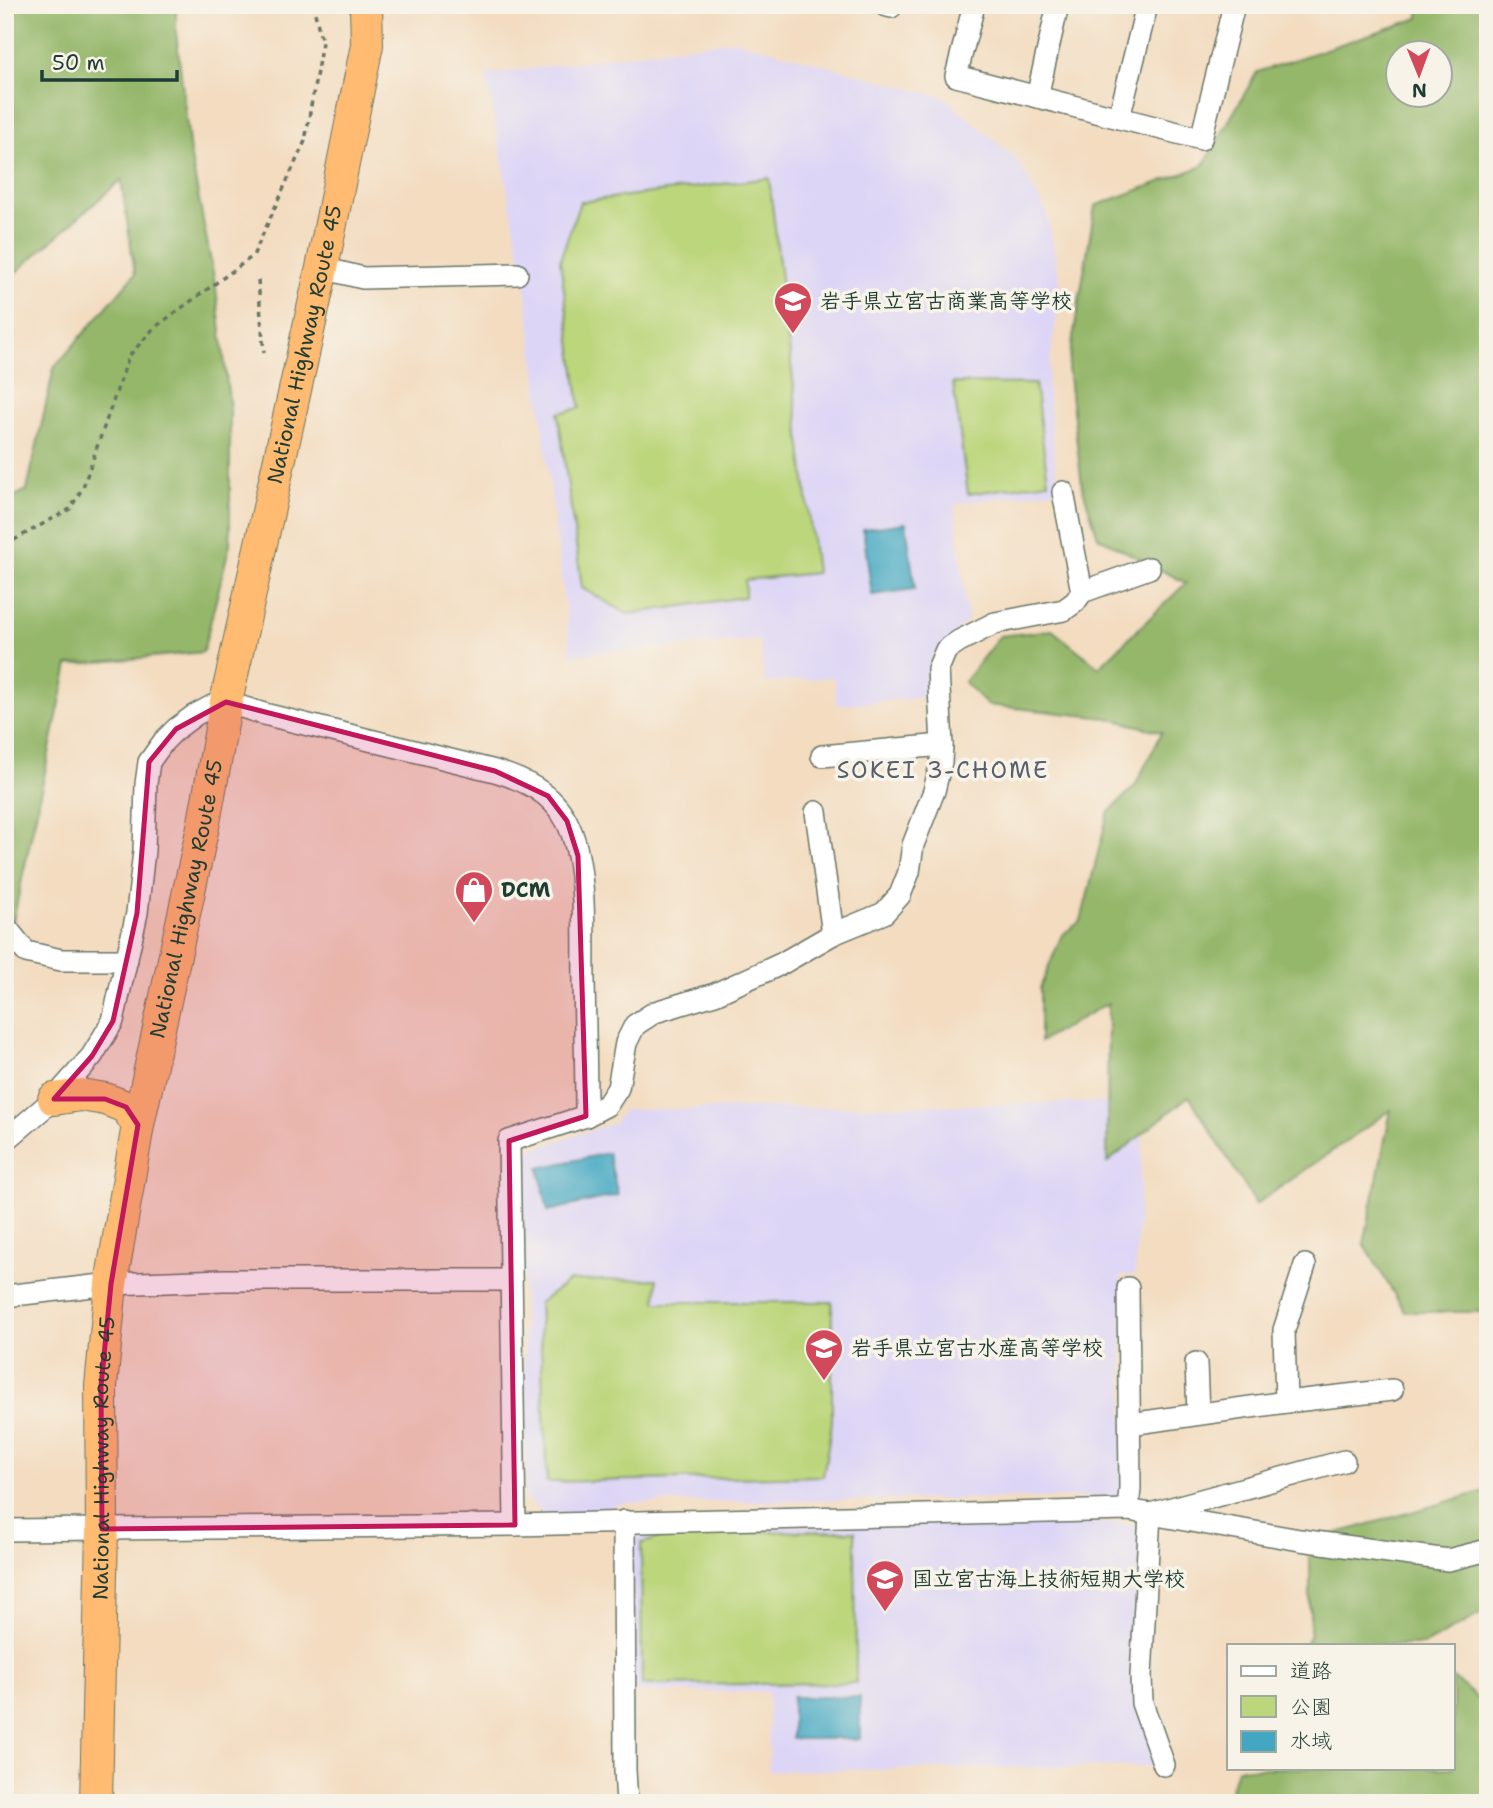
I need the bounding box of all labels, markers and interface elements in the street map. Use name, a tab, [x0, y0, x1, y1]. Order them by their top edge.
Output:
scale bar	[42, 38, 177, 82]
north arrow	[1384, 38, 1454, 108]
text: 50 m	[52, 49, 105, 77]
text: N	[1412, 78, 1427, 103]
street label: National Highway Route 45	[261, 203, 348, 486]
school or university icon: 岩手県立宮古商業高等学校	[772, 280, 814, 335]
place label: 岩手県立宮古商業高等学校	[820, 287, 1072, 315]
district label: SOKEI 3-CHOME	[837, 755, 1049, 785]
street label: National Highway Route 45	[143, 757, 229, 1041]
shop icon: DCM	[453, 869, 495, 924]
place label: DCM	[501, 876, 551, 904]
street label: National Highway Route 45	[86, 1315, 122, 1601]
school or university icon: 岩手県立宮古水産高等学校	[803, 1327, 845, 1382]
place label: 岩手県立宮古水産高等学校	[851, 1334, 1103, 1362]
school or university icon: 国立宮古海上技術短期大学校	[864, 1558, 906, 1613]
place label: 国立宮古海上技術短期大学校	[912, 1565, 1185, 1593]
legend	[1227, 1644, 1454, 1770]
text: 道路	[1290, 1657, 1332, 1685]
text: 公園	[1290, 1693, 1332, 1721]
text: 水域	[1290, 1727, 1332, 1755]

